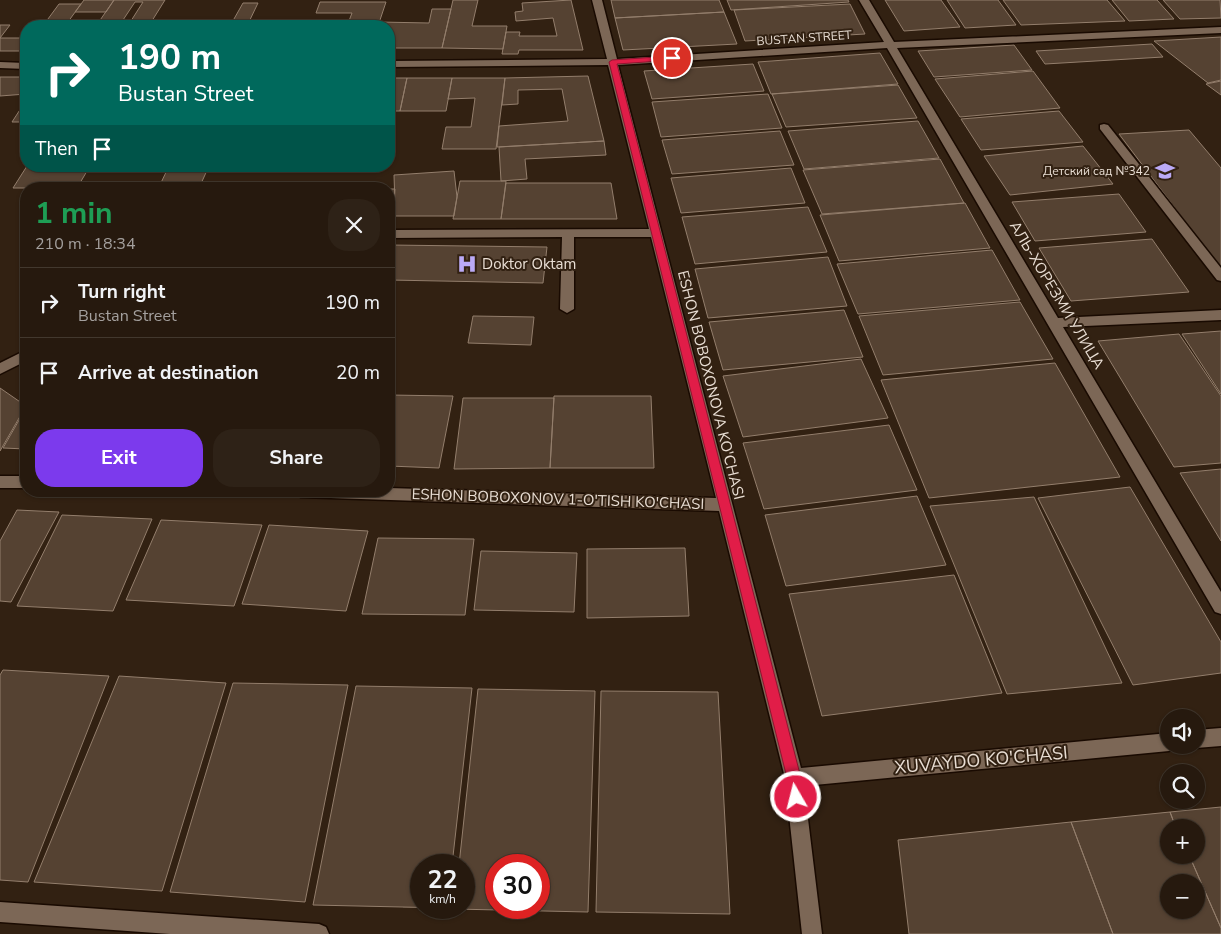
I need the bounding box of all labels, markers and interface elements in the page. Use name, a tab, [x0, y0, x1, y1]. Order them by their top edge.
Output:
street label: BUSTАN STREET	[756, 27, 853, 49]
text: 190 m	[118, 34, 221, 81]
pin	[651, 37, 693, 79]
icon: right	[35, 40, 100, 105]
icon: arrive	[658, 44, 686, 72]
text: Bustаn Street	[118, 79, 253, 109]
icon: arrive	[88, 135, 116, 163]
text: Then	[35, 136, 78, 162]
school or university icon: Детский сад №342	[1154, 160, 1176, 182]
place label: Детский сад №342	[1043, 163, 1150, 179]
text: 1 min	[35, 193, 113, 234]
button: close	[328, 199, 380, 251]
street label: АЛЬ-ХОРЕЗМИ УЛИЦА	[1005, 217, 1109, 373]
text: 210 m · 18:34	[35, 233, 136, 255]
hospital icon: Doktor Oktam	[456, 253, 478, 275]
place label: Doktor Oktam	[482, 254, 576, 274]
street label: ESHON BOBOXONOVA KO'CHASI	[673, 268, 749, 502]
text: Turn right	[78, 279, 165, 305]
icon: right	[35, 289, 63, 317]
text: 190 m	[325, 290, 380, 316]
text: Bustаn Street	[78, 305, 177, 327]
icon: arrive	[35, 359, 63, 387]
text: Arrive at destination	[78, 360, 259, 386]
text: 20 m	[336, 360, 380, 386]
button: Exit	[35, 429, 203, 487]
button: Share	[213, 429, 380, 487]
street label: ESHON BOBOXONOV 1-O'TISH KO'CHASI	[411, 484, 705, 514]
map controls	[1160, 709, 1205, 919]
button: sound	[1160, 709, 1205, 754]
street label: XUVAYDO KO'CHASI	[893, 740, 1069, 780]
button: search	[1160, 764, 1205, 809]
position arrow	[769, 770, 821, 822]
button: +	[1160, 819, 1205, 864]
speed limit sign: 30	[485, 854, 550, 919]
text: 22	[427, 863, 458, 897]
button: −	[1160, 874, 1205, 919]
text: km/h	[429, 891, 456, 907]

